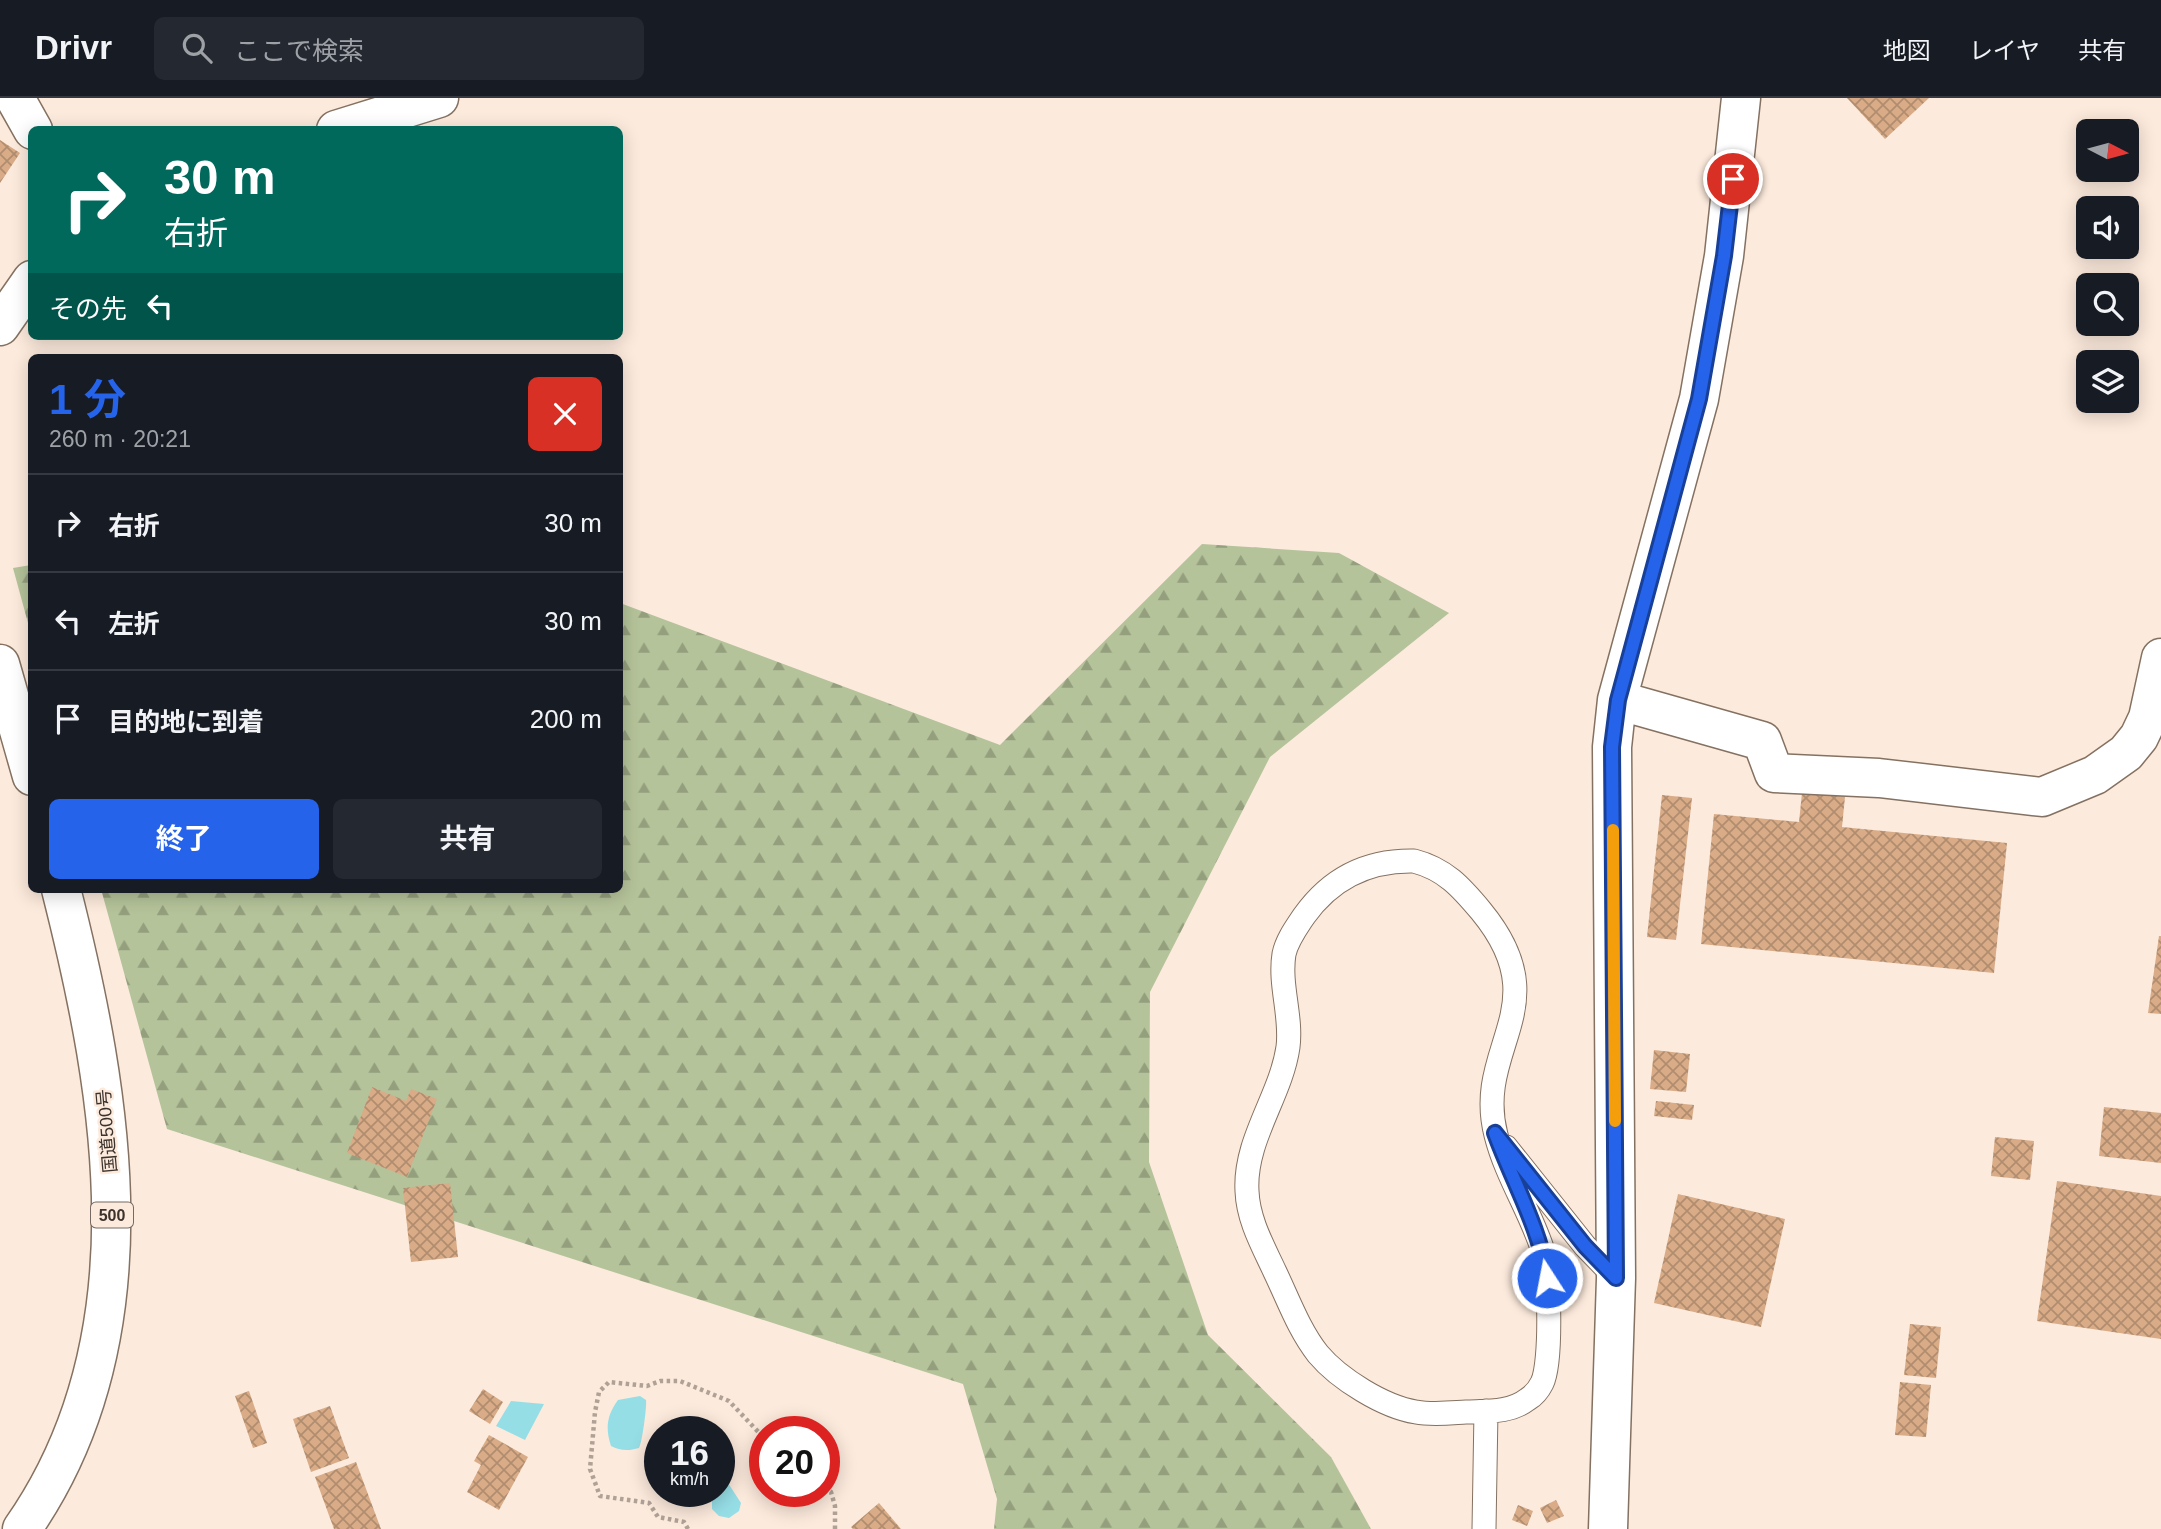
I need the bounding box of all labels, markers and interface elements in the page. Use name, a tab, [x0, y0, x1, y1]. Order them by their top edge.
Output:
search box	[154, 17, 644, 80]
text: Drivr	[35, 29, 112, 66]
icon: search	[178, 29, 216, 67]
text: ここで検索	[234, 36, 364, 66]
text: 地図	[1883, 37, 1931, 64]
text: レイヤ	[1969, 37, 2040, 64]
text: 共有	[2078, 37, 2126, 64]
north arrow	[2076, 119, 2138, 182]
map controls	[2076, 119, 2139, 413]
pin	[1703, 149, 1763, 209]
text: 30 m	[164, 150, 276, 204]
icon: right	[49, 154, 140, 245]
icon: arrive	[1714, 160, 1752, 198]
button: sound	[2076, 196, 2139, 259]
text: 右折	[164, 215, 228, 251]
button: search	[2076, 273, 2139, 336]
icon: left	[141, 287, 179, 325]
text: その先	[49, 294, 127, 324]
button: layers	[2076, 350, 2139, 413]
text: 1 分	[49, 376, 126, 423]
button: close	[528, 377, 602, 451]
text: 260 m · 20:21	[49, 426, 191, 452]
icon: right	[49, 504, 87, 542]
text: 30 m	[544, 508, 602, 538]
text: 右折	[108, 511, 160, 541]
icon: left	[49, 602, 87, 640]
text: 30 m	[544, 606, 602, 636]
text: 左折	[108, 609, 160, 639]
icon: arrive	[49, 700, 87, 738]
text: 200 m	[530, 704, 602, 734]
text: 目的地に到着	[108, 707, 264, 737]
button: 終了	[49, 799, 319, 879]
button: 共有	[333, 799, 602, 879]
street label: 国道500号	[93, 1088, 121, 1174]
road number: 500	[91, 1203, 133, 1228]
position arrow	[1510, 1241, 1584, 1315]
speed limit sign: 20	[749, 1416, 840, 1507]
text: 16	[670, 1433, 709, 1472]
text: km/h	[670, 1469, 709, 1489]

